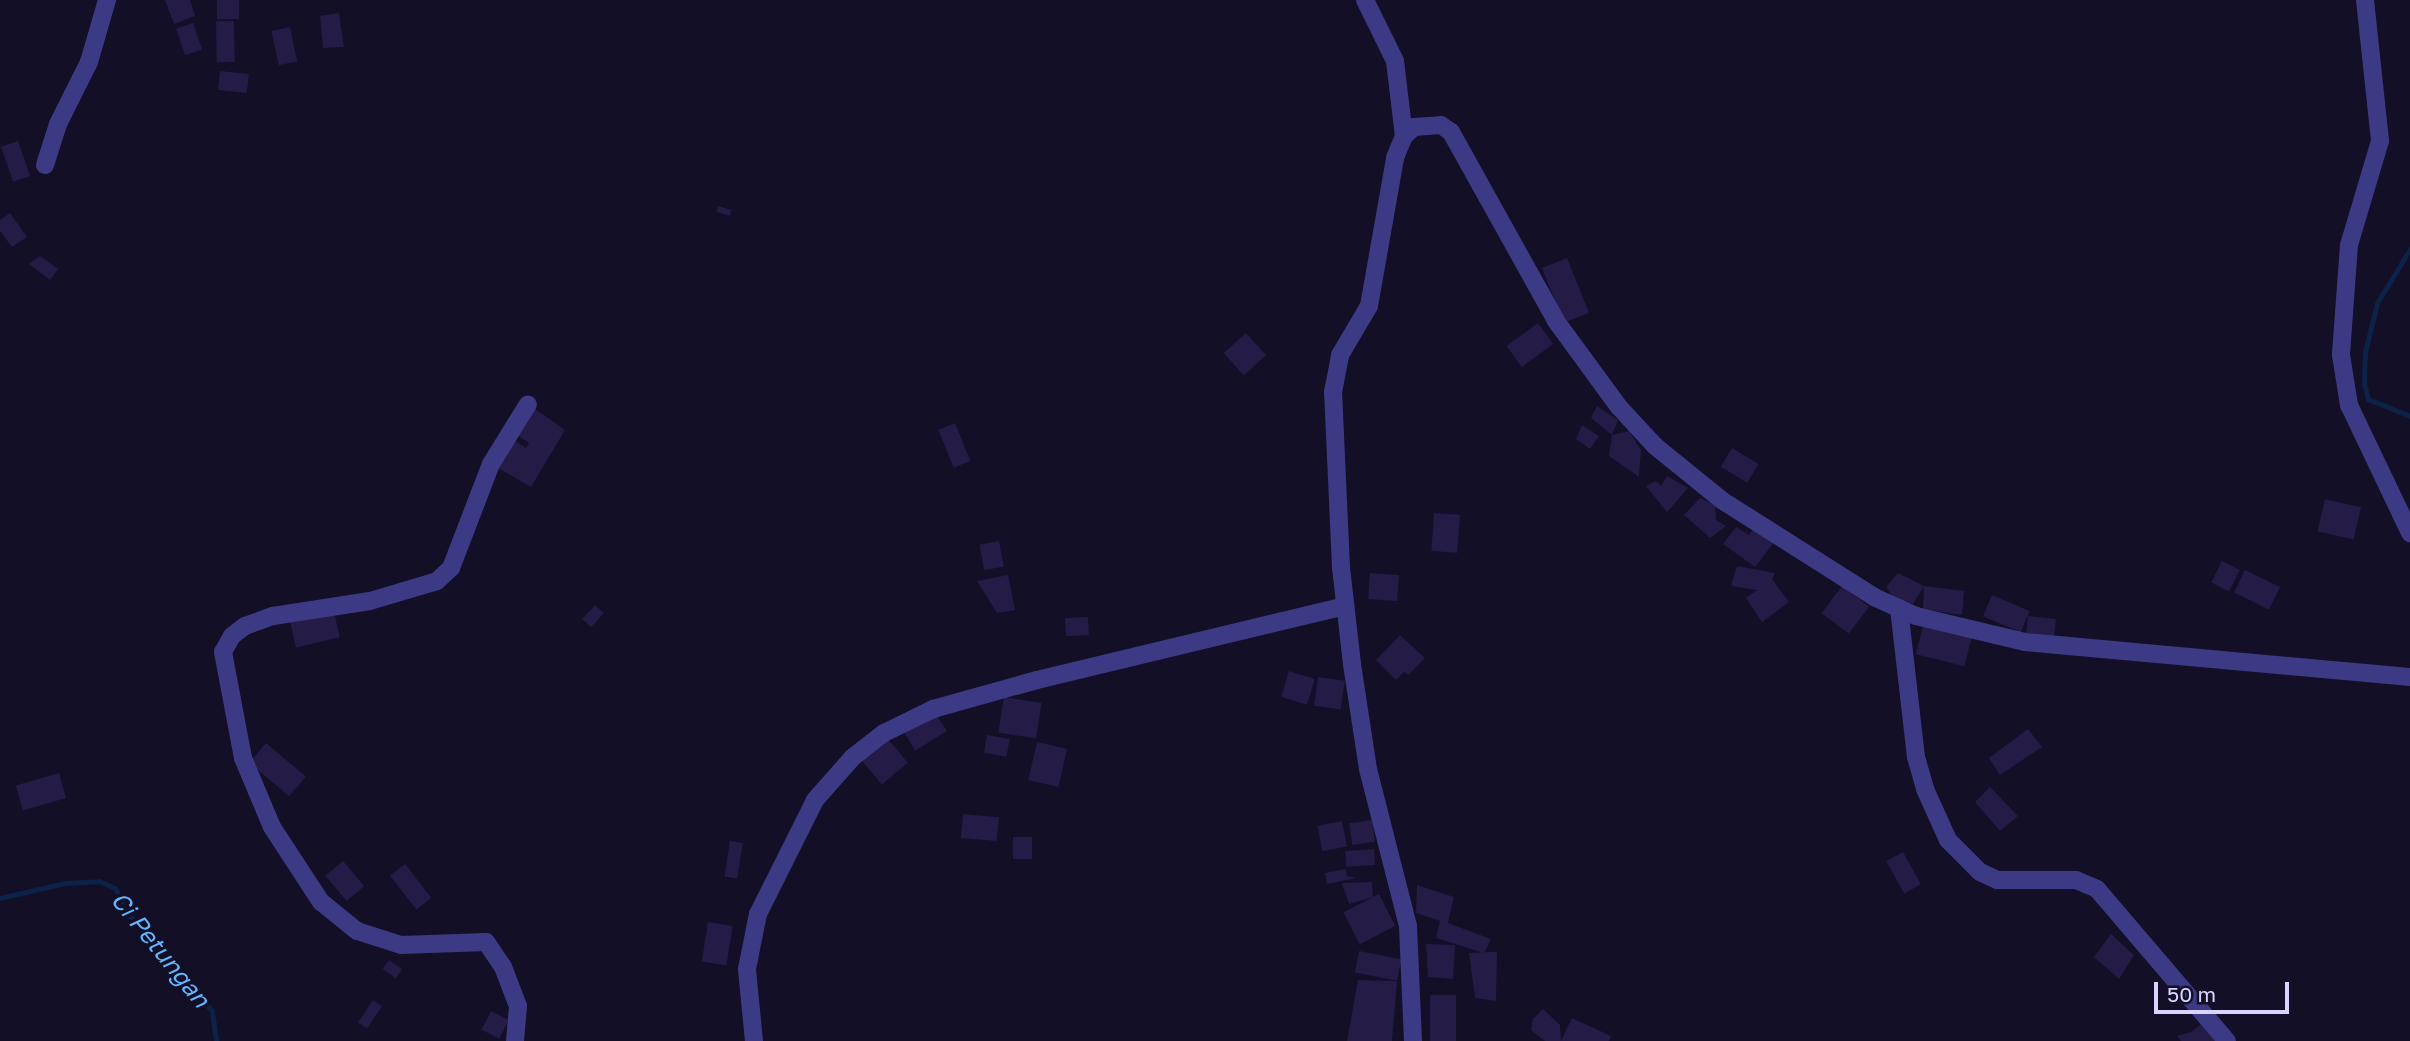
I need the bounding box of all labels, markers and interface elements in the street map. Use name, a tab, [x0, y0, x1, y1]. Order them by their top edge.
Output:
water label: Ci Petungan	[106, 885, 216, 1013]
scale bar	[2158, 968, 2293, 1012]
text: 50 m	[2167, 981, 2216, 1007]

